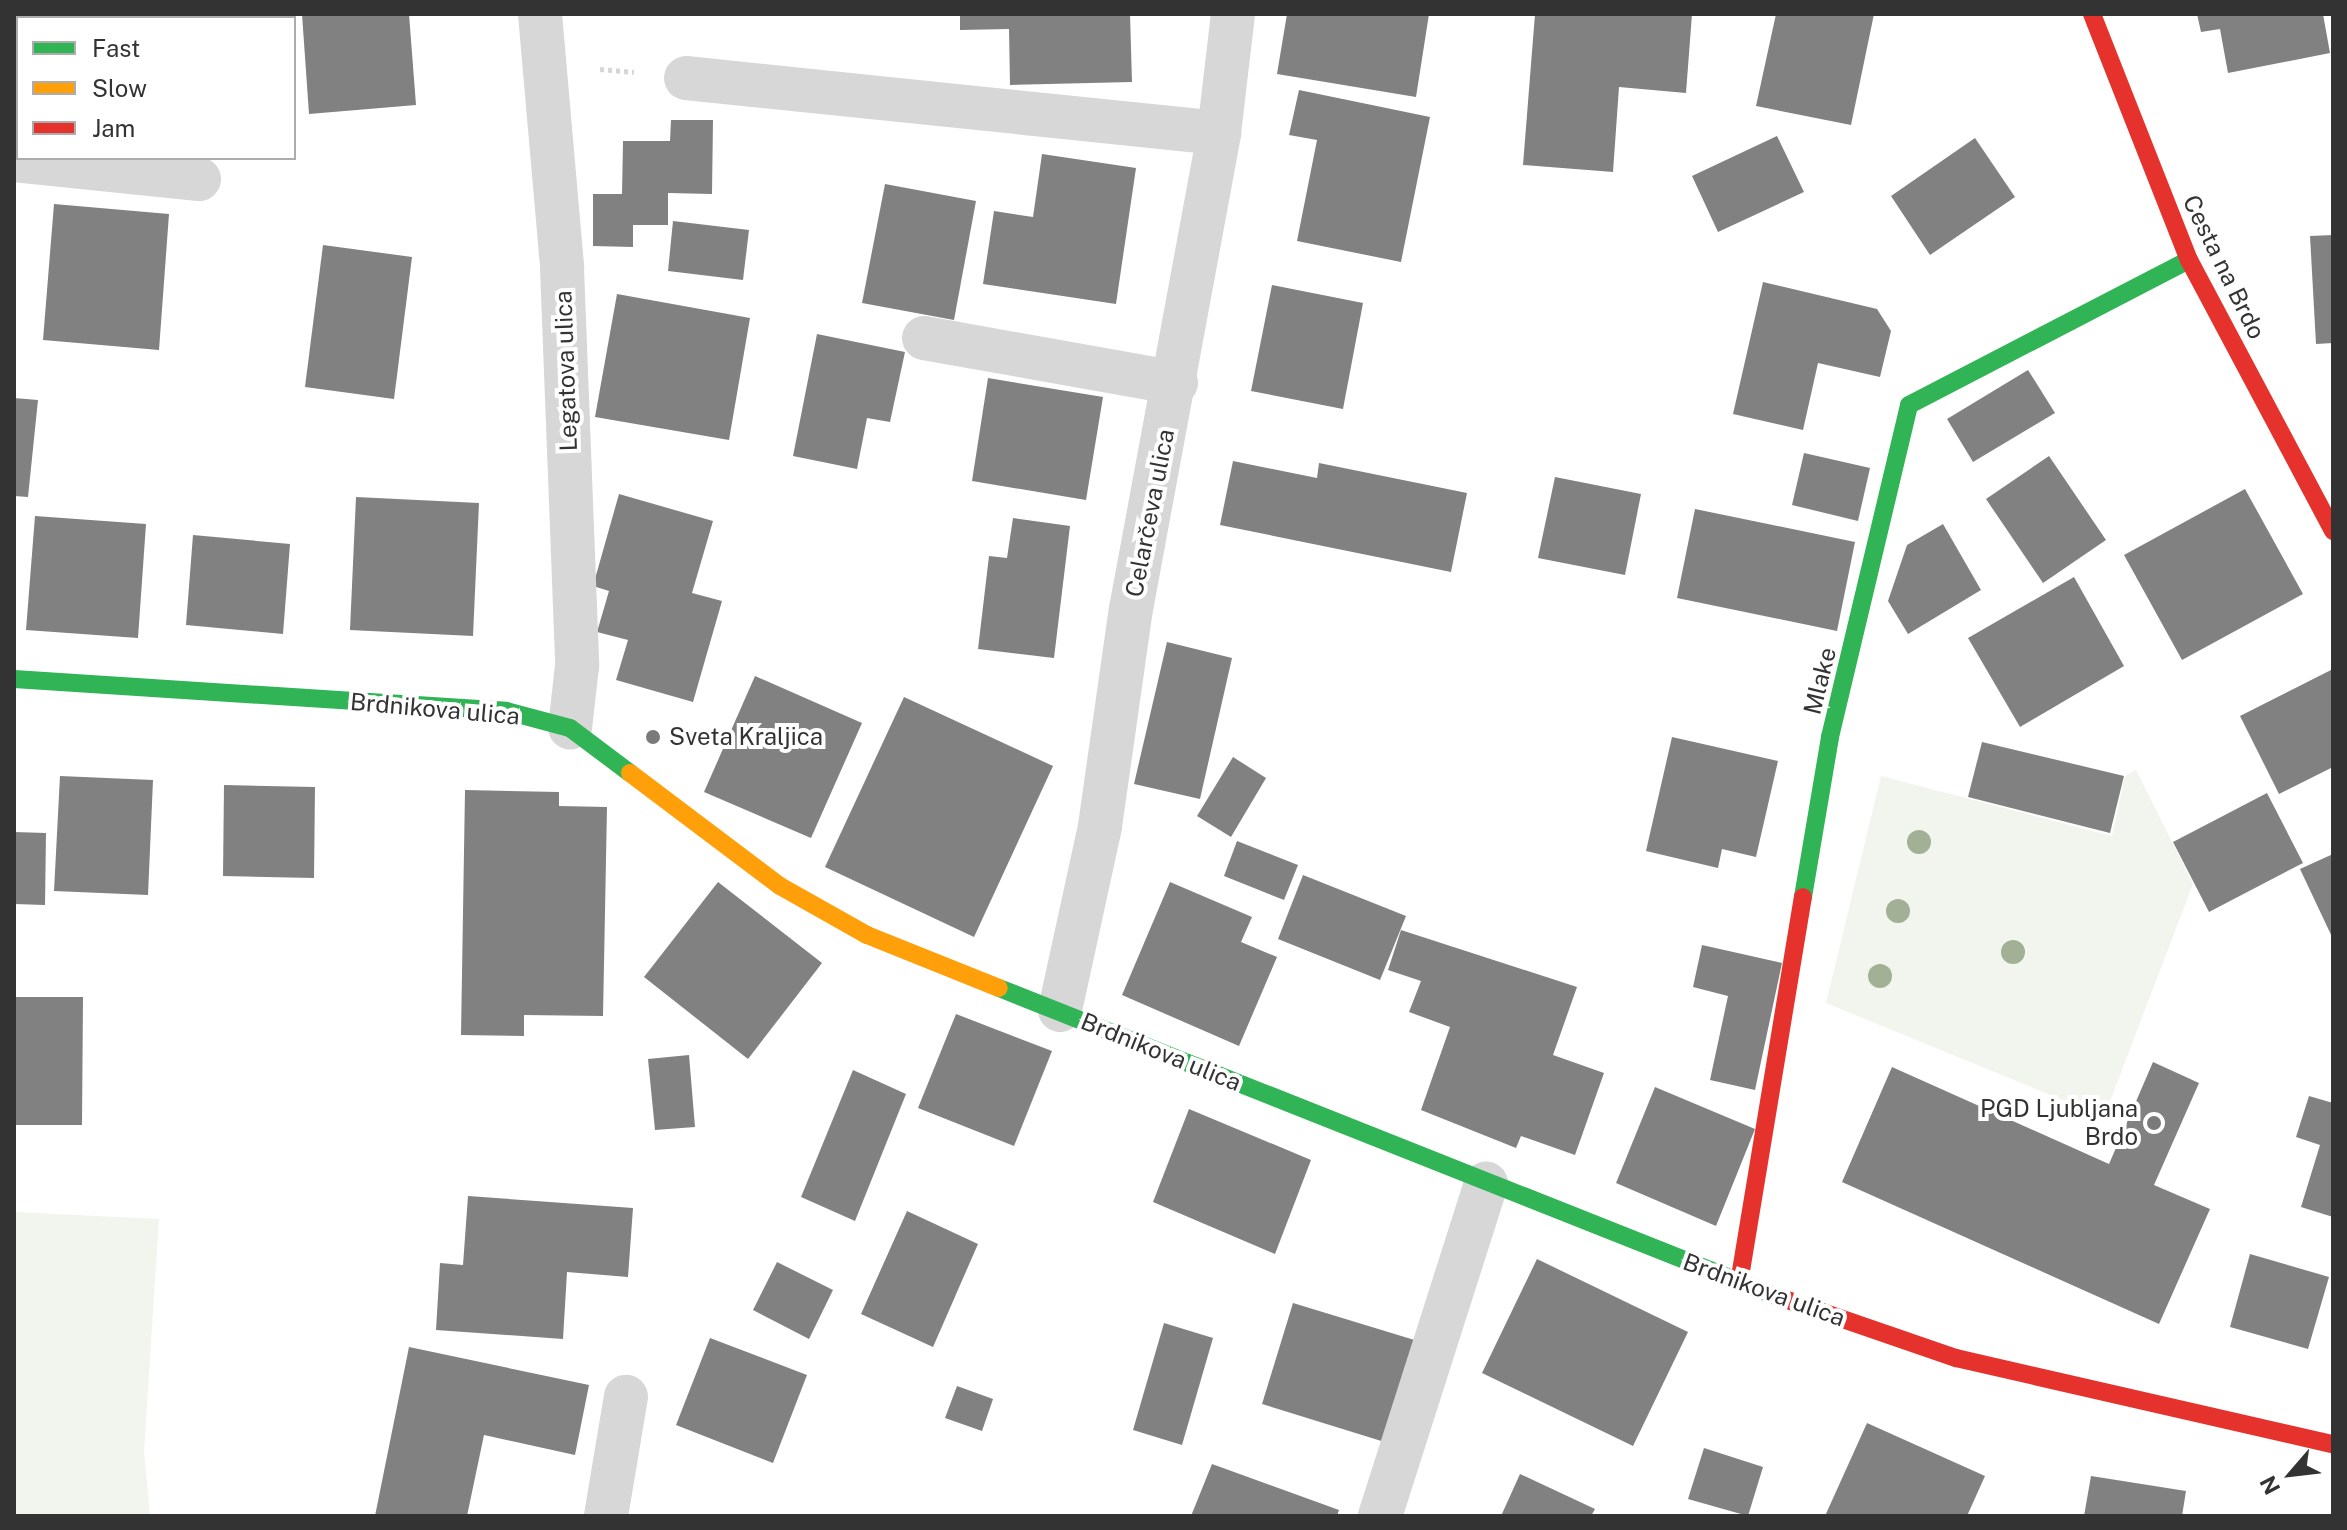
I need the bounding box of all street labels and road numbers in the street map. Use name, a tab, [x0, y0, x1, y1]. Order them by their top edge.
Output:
street label: Cesta na Brdo	[2177, 190, 2271, 344]
street label: Legatova ulica	[549, 290, 583, 452]
street label: Celarčeva ulica	[1120, 427, 1180, 599]
street label: Mlake	[1798, 644, 1842, 718]
street label: Brdnikova ulica	[349, 687, 521, 731]
street label: Brdnikova ulica	[1077, 1007, 1245, 1097]
street label: Brdnikova ulica	[1679, 1247, 1849, 1333]

